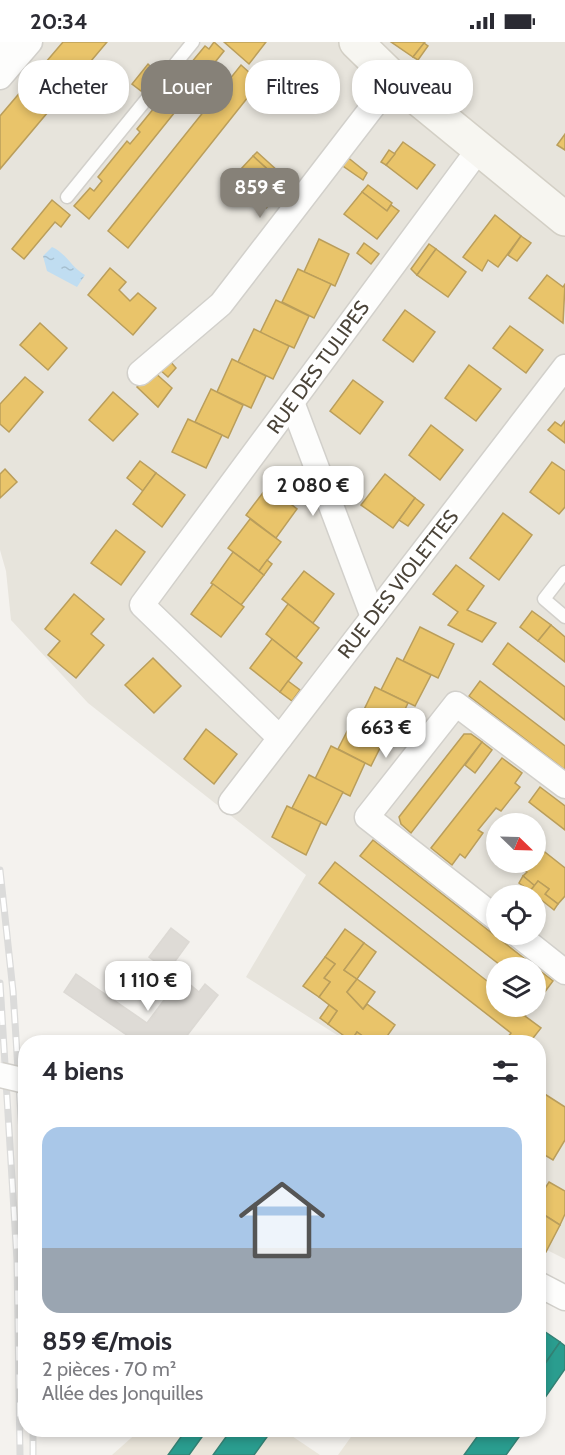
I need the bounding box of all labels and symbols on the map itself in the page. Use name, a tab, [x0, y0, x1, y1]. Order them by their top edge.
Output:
pin: 859 €	[218, 168, 302, 219]
street label: RUE DES TULIPES	[262, 296, 374, 438]
pin: 2 080 €	[258, 466, 368, 517]
street label: RUE DES VIOLETTES	[333, 505, 464, 663]
pin: 663 €	[344, 708, 428, 759]
north arrow	[486, 813, 546, 873]
pin: 1 110 €	[93, 961, 203, 1012]

